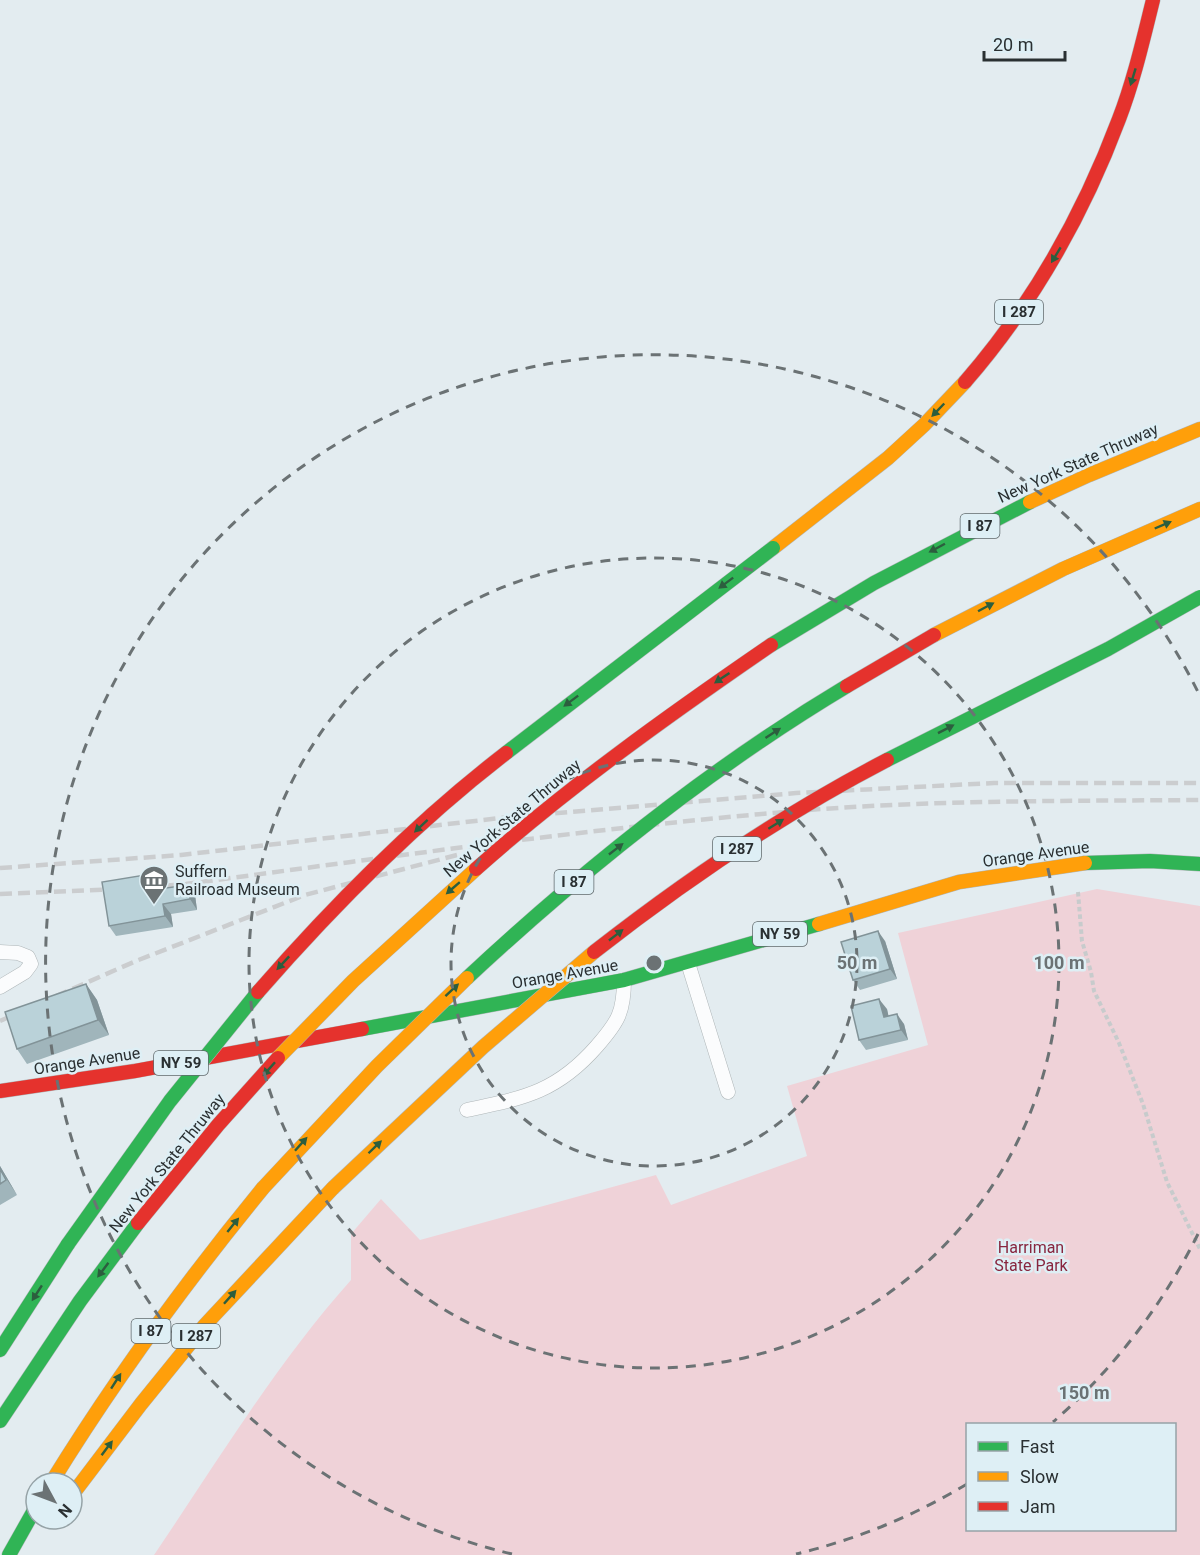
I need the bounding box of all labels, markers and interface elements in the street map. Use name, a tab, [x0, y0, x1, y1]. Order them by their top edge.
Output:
scale bar	[984, 24, 1065, 62]
text: 20 m	[993, 34, 1033, 55]
one-way arrow	[1128, 68, 1138, 86]
one-way arrow	[1050, 247, 1061, 263]
road number: I 287	[995, 300, 1043, 324]
one-way arrow	[932, 403, 946, 417]
street label: New York State Thruway	[995, 419, 1161, 507]
road number: I 87	[960, 514, 1000, 538]
one-way arrow	[1154, 520, 1172, 530]
one-way arrow	[928, 543, 945, 553]
one-way arrow	[719, 577, 735, 589]
one-way arrow	[978, 602, 995, 612]
one-way arrow	[714, 672, 731, 683]
one-way arrow	[563, 695, 579, 708]
one-way arrow	[938, 724, 955, 734]
one-way arrow	[765, 728, 781, 739]
street label: New York State Thruway	[440, 755, 585, 881]
one-way arrow	[414, 819, 429, 832]
one-way arrow	[768, 819, 784, 830]
road number: I 287	[713, 837, 761, 861]
street label: Orange Avenue	[981, 837, 1091, 871]
one-way arrow	[608, 843, 623, 855]
place label: Suffern Railroad Museum	[175, 862, 300, 899]
museum icon: Suffern Railroad Museum	[138, 864, 170, 906]
road number: I 87	[554, 870, 594, 894]
one-way arrow	[446, 881, 461, 894]
road number: NY 59	[753, 922, 807, 946]
one-way arrow	[608, 929, 624, 942]
text: 50 m	[837, 952, 877, 973]
text: 100 m	[1033, 952, 1085, 973]
centre of rings	[644, 953, 664, 973]
one-way arrow	[277, 955, 290, 970]
street label: Orange Avenue	[510, 955, 620, 993]
one-way arrow	[445, 983, 460, 997]
street label: Orange Avenue	[32, 1043, 142, 1079]
road number: NY 59	[154, 1051, 208, 1075]
one-way arrow	[262, 1061, 276, 1076]
street label: New York State Thruway	[105, 1089, 229, 1236]
one-way arrow	[294, 1137, 307, 1152]
one-way arrow	[368, 1141, 382, 1155]
one-way arrow	[226, 1218, 239, 1233]
park label: Harriman State Park	[994, 1238, 1069, 1275]
one-way arrow	[97, 1263, 109, 1278]
one-way arrow	[31, 1285, 42, 1301]
one-way arrow	[223, 1290, 236, 1305]
road number: I 87	[132, 1319, 170, 1343]
road number: I 287	[172, 1324, 220, 1348]
one-way arrow	[111, 1373, 122, 1389]
text: 150 m	[1058, 1382, 1110, 1403]
legend	[966, 1423, 1176, 1531]
text: Fast	[1020, 1436, 1055, 1457]
one-way arrow	[101, 1440, 114, 1456]
text: Slow	[1020, 1466, 1059, 1487]
north arrow	[24, 1471, 84, 1531]
text: Jam	[1020, 1496, 1056, 1517]
text: N	[54, 1500, 76, 1521]

